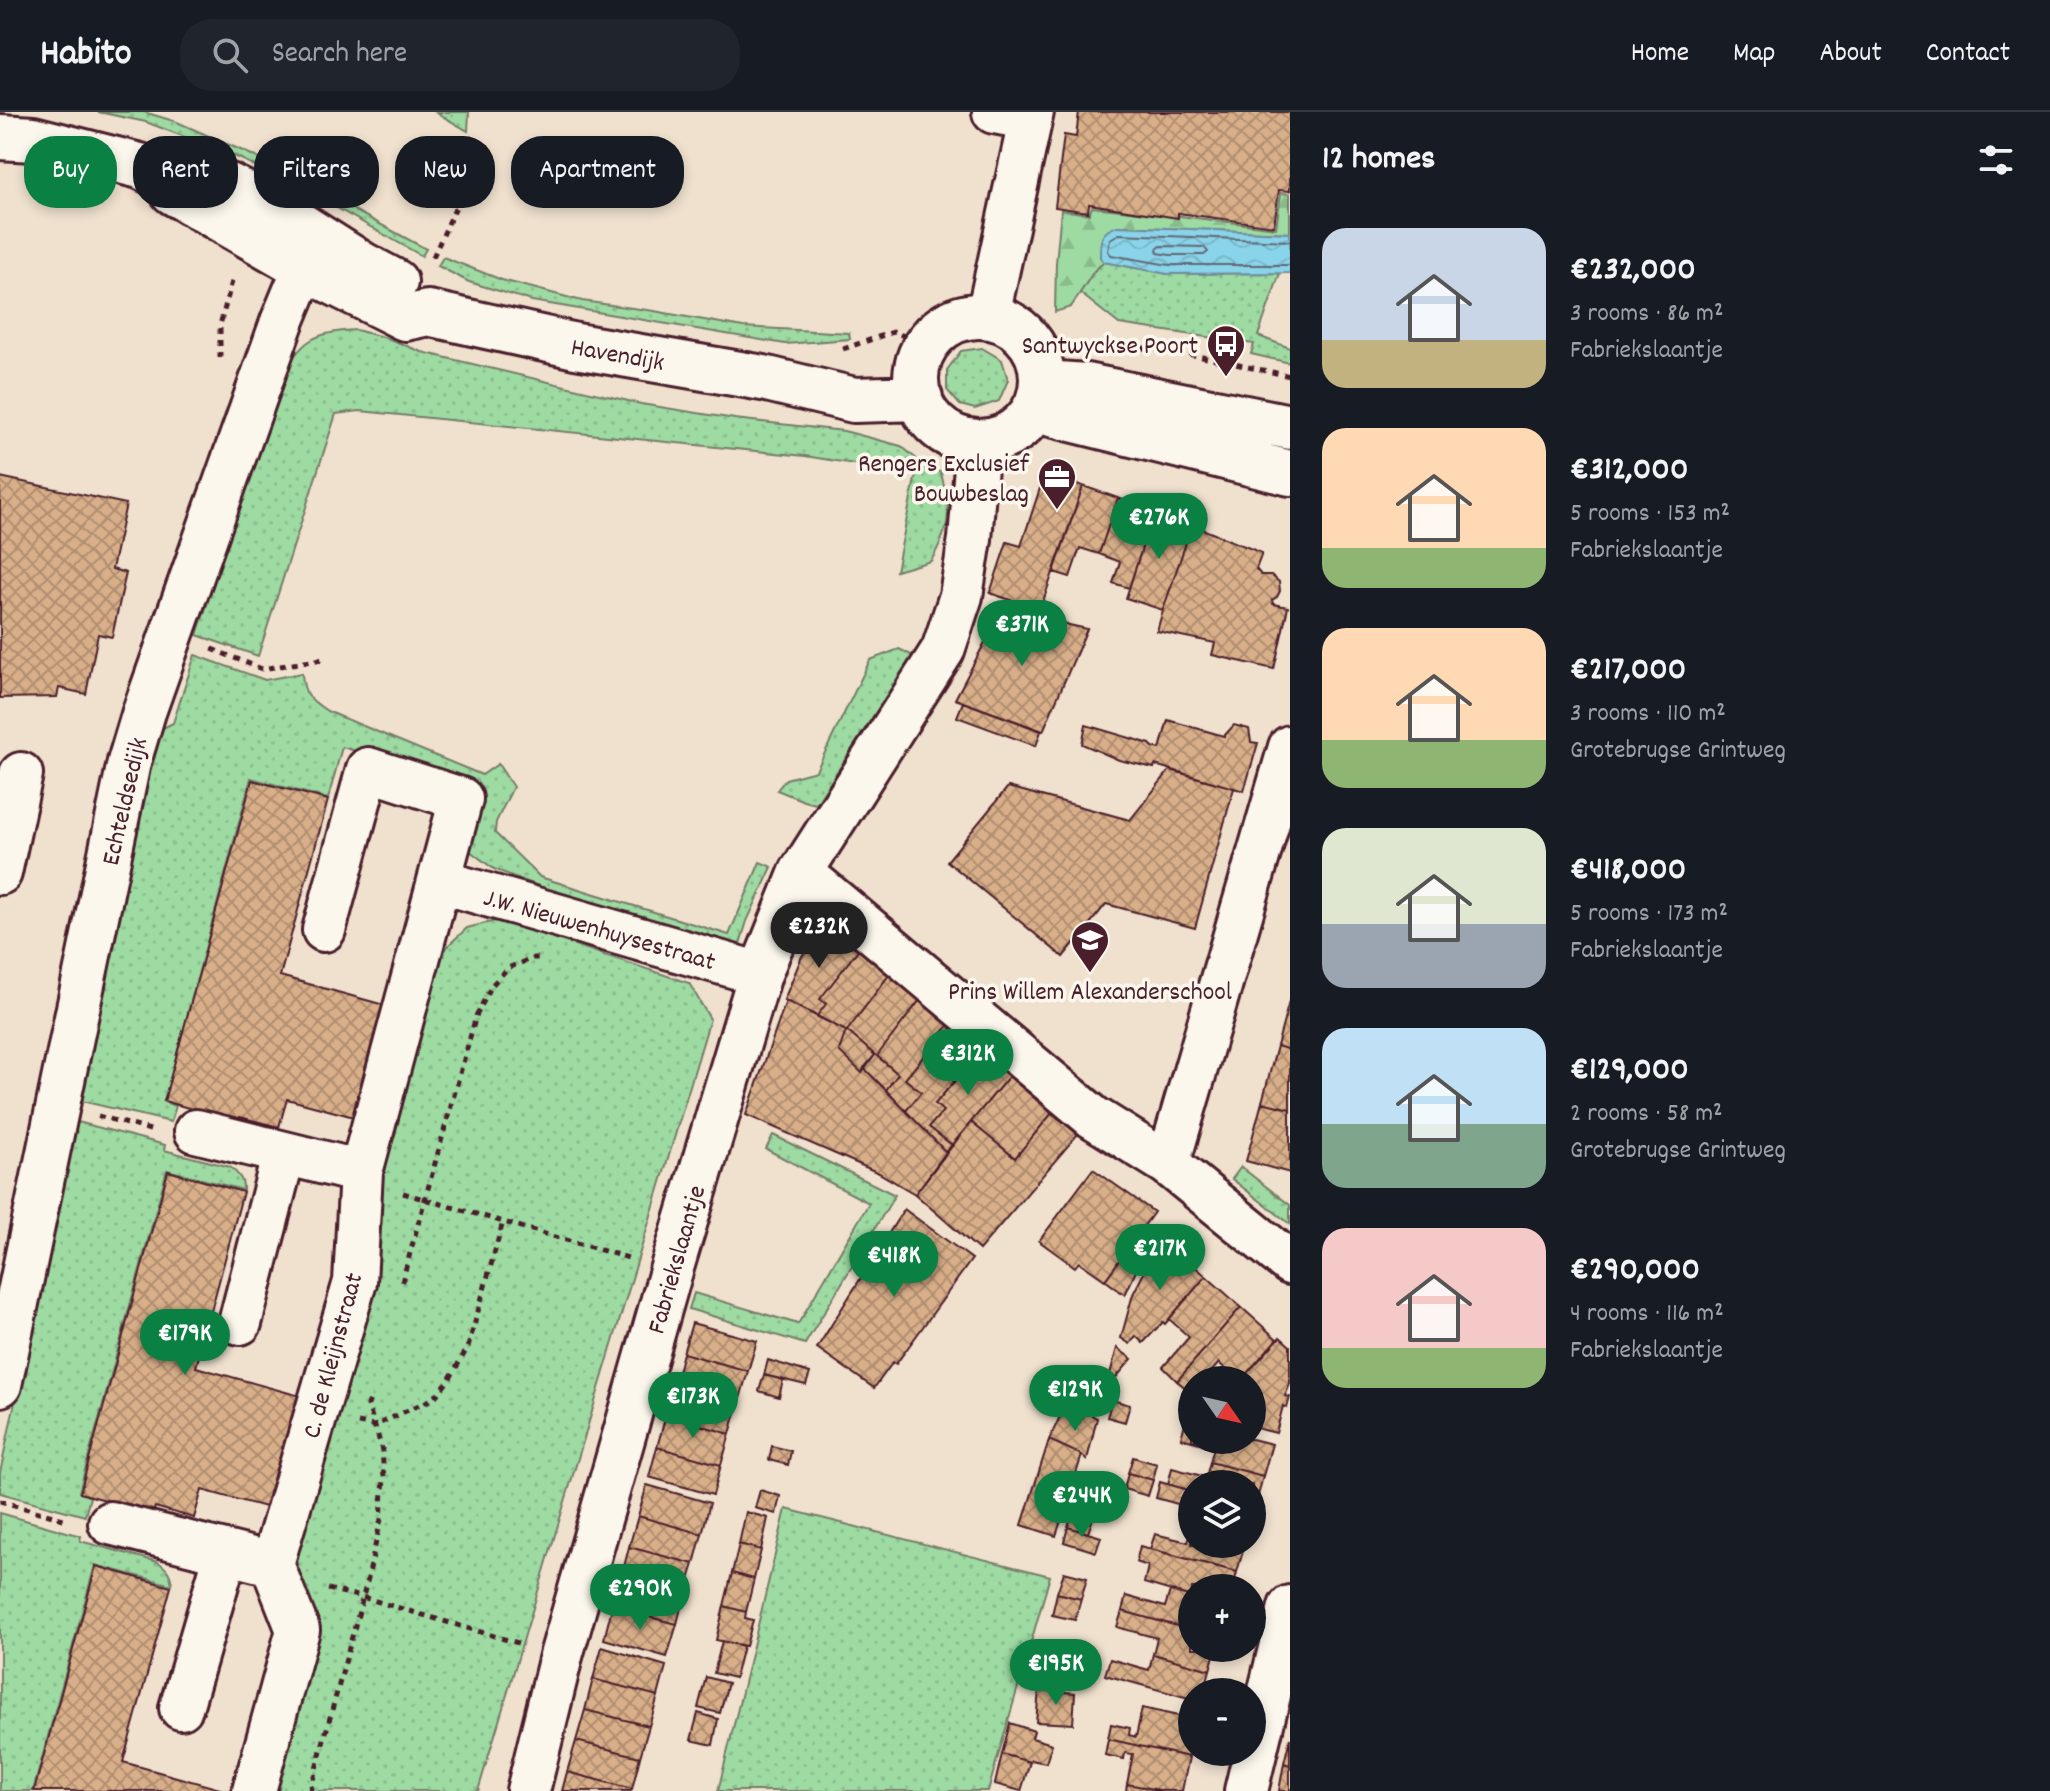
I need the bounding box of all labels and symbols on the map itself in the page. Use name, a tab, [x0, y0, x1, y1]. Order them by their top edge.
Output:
bus stop icon: Santwyckse Poort	[1205, 323, 1247, 378]
place label: Santwyckse Poort	[1022, 329, 1198, 366]
street label: Havendijk	[568, 330, 667, 383]
place label: Rengers Exclusief Bouwbeslag	[858, 447, 1030, 514]
office icon: Rengers Exclusief Bouwbeslag	[1036, 456, 1078, 511]
pin: €276K	[1103, 493, 1215, 561]
pin: €371K	[966, 600, 1078, 668]
street label: Echteldsedijk	[94, 734, 159, 869]
street label: J.W. Nieuwenhuysestraat	[479, 881, 720, 982]
pin: €232K	[763, 902, 875, 970]
school or university icon: Prins Willem Alexanderschool	[1069, 919, 1111, 974]
place label: Prins Willem Alexanderschool	[948, 975, 1232, 1012]
pin: €312K	[912, 1029, 1024, 1097]
street label: Fabriekslaantje	[640, 1181, 717, 1339]
pin: €217K	[1104, 1224, 1216, 1292]
pin: €418K	[838, 1231, 950, 1299]
street label: C. de Kleijnstraat	[294, 1269, 374, 1443]
pin: €179K	[129, 1309, 241, 1377]
pin: €129K	[1019, 1365, 1131, 1433]
north arrow	[1178, 1366, 1266, 1454]
pin: €173K	[637, 1372, 749, 1440]
pin: €244K	[1026, 1471, 1138, 1539]
pin: €290K	[584, 1564, 696, 1632]
pin: €195K	[1000, 1639, 1112, 1707]

